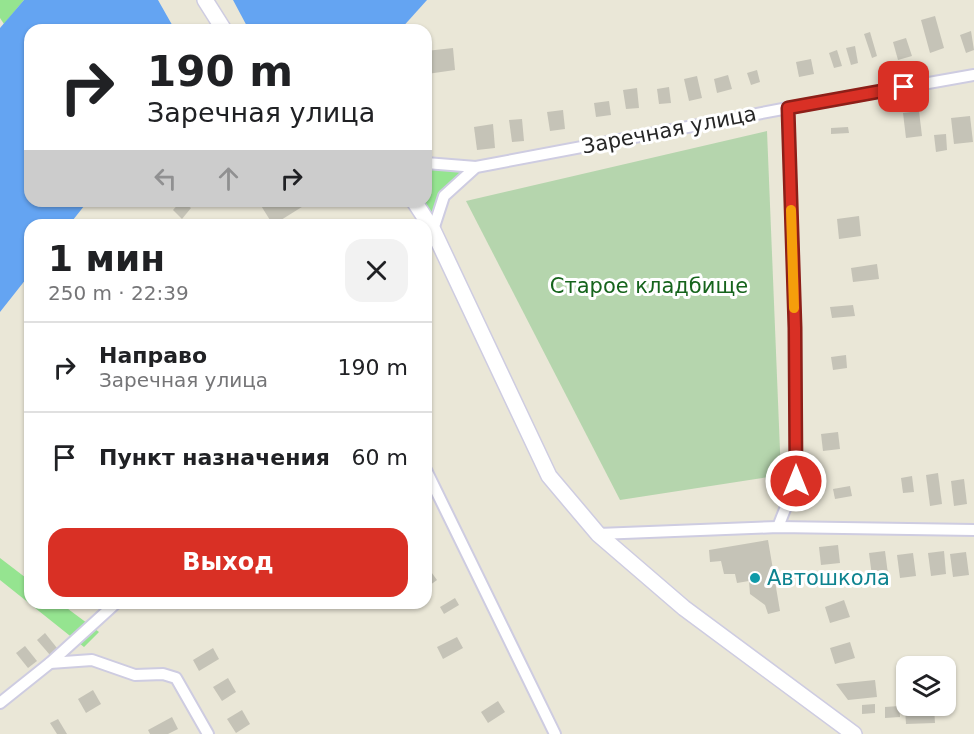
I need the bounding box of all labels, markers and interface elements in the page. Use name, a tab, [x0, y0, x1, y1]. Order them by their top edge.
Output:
text: 190 m	[147, 47, 293, 96]
icon: right	[48, 48, 126, 126]
pin	[878, 61, 929, 112]
icon: arrive	[887, 70, 920, 103]
text: Заречная улица	[147, 97, 375, 128]
street label: Заречная улица	[580, 101, 758, 159]
icon: left	[149, 162, 182, 195]
icon: ahead	[212, 162, 245, 195]
icon: right	[275, 162, 308, 195]
text: 1 мин	[48, 238, 165, 279]
button: close	[345, 239, 408, 302]
park label: Старое кладбище	[550, 274, 748, 298]
text: 250 m · 22:39	[48, 281, 189, 305]
text: Направо	[99, 343, 207, 368]
icon: right	[48, 351, 81, 384]
text: 190 m	[338, 355, 408, 380]
text: Заречная улица	[99, 368, 268, 392]
icon: arrive	[48, 441, 81, 474]
text: Пункт назначения	[99, 445, 330, 470]
text: 60 m	[352, 445, 408, 470]
position arrow	[764, 449, 828, 513]
button: Выход	[48, 528, 408, 597]
place label: Автошкола	[767, 566, 890, 590]
marker: Автошкола	[748, 571, 762, 585]
map controls	[896, 656, 956, 716]
button: layers	[896, 656, 956, 716]

